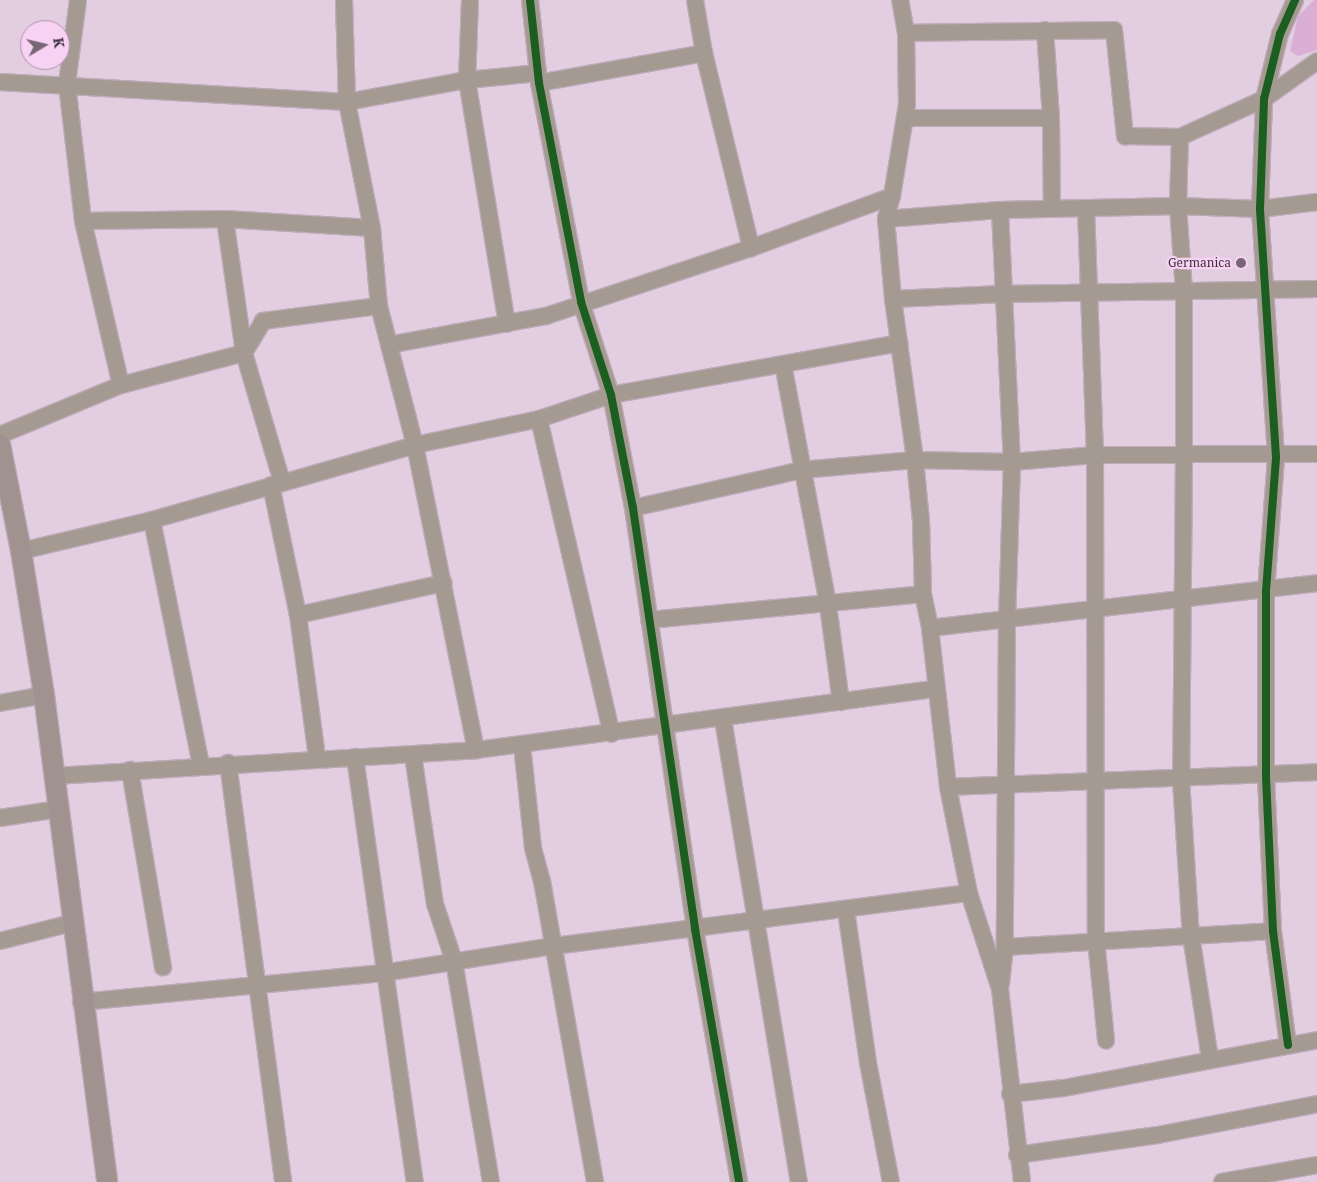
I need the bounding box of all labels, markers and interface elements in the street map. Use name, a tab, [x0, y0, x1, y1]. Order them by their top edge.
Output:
north arrow	[20, 20, 70, 70]
text: K	[49, 36, 70, 49]
place label: Germanica	[1168, 256, 1231, 270]
marker: Germanica	[1235, 257, 1247, 269]

